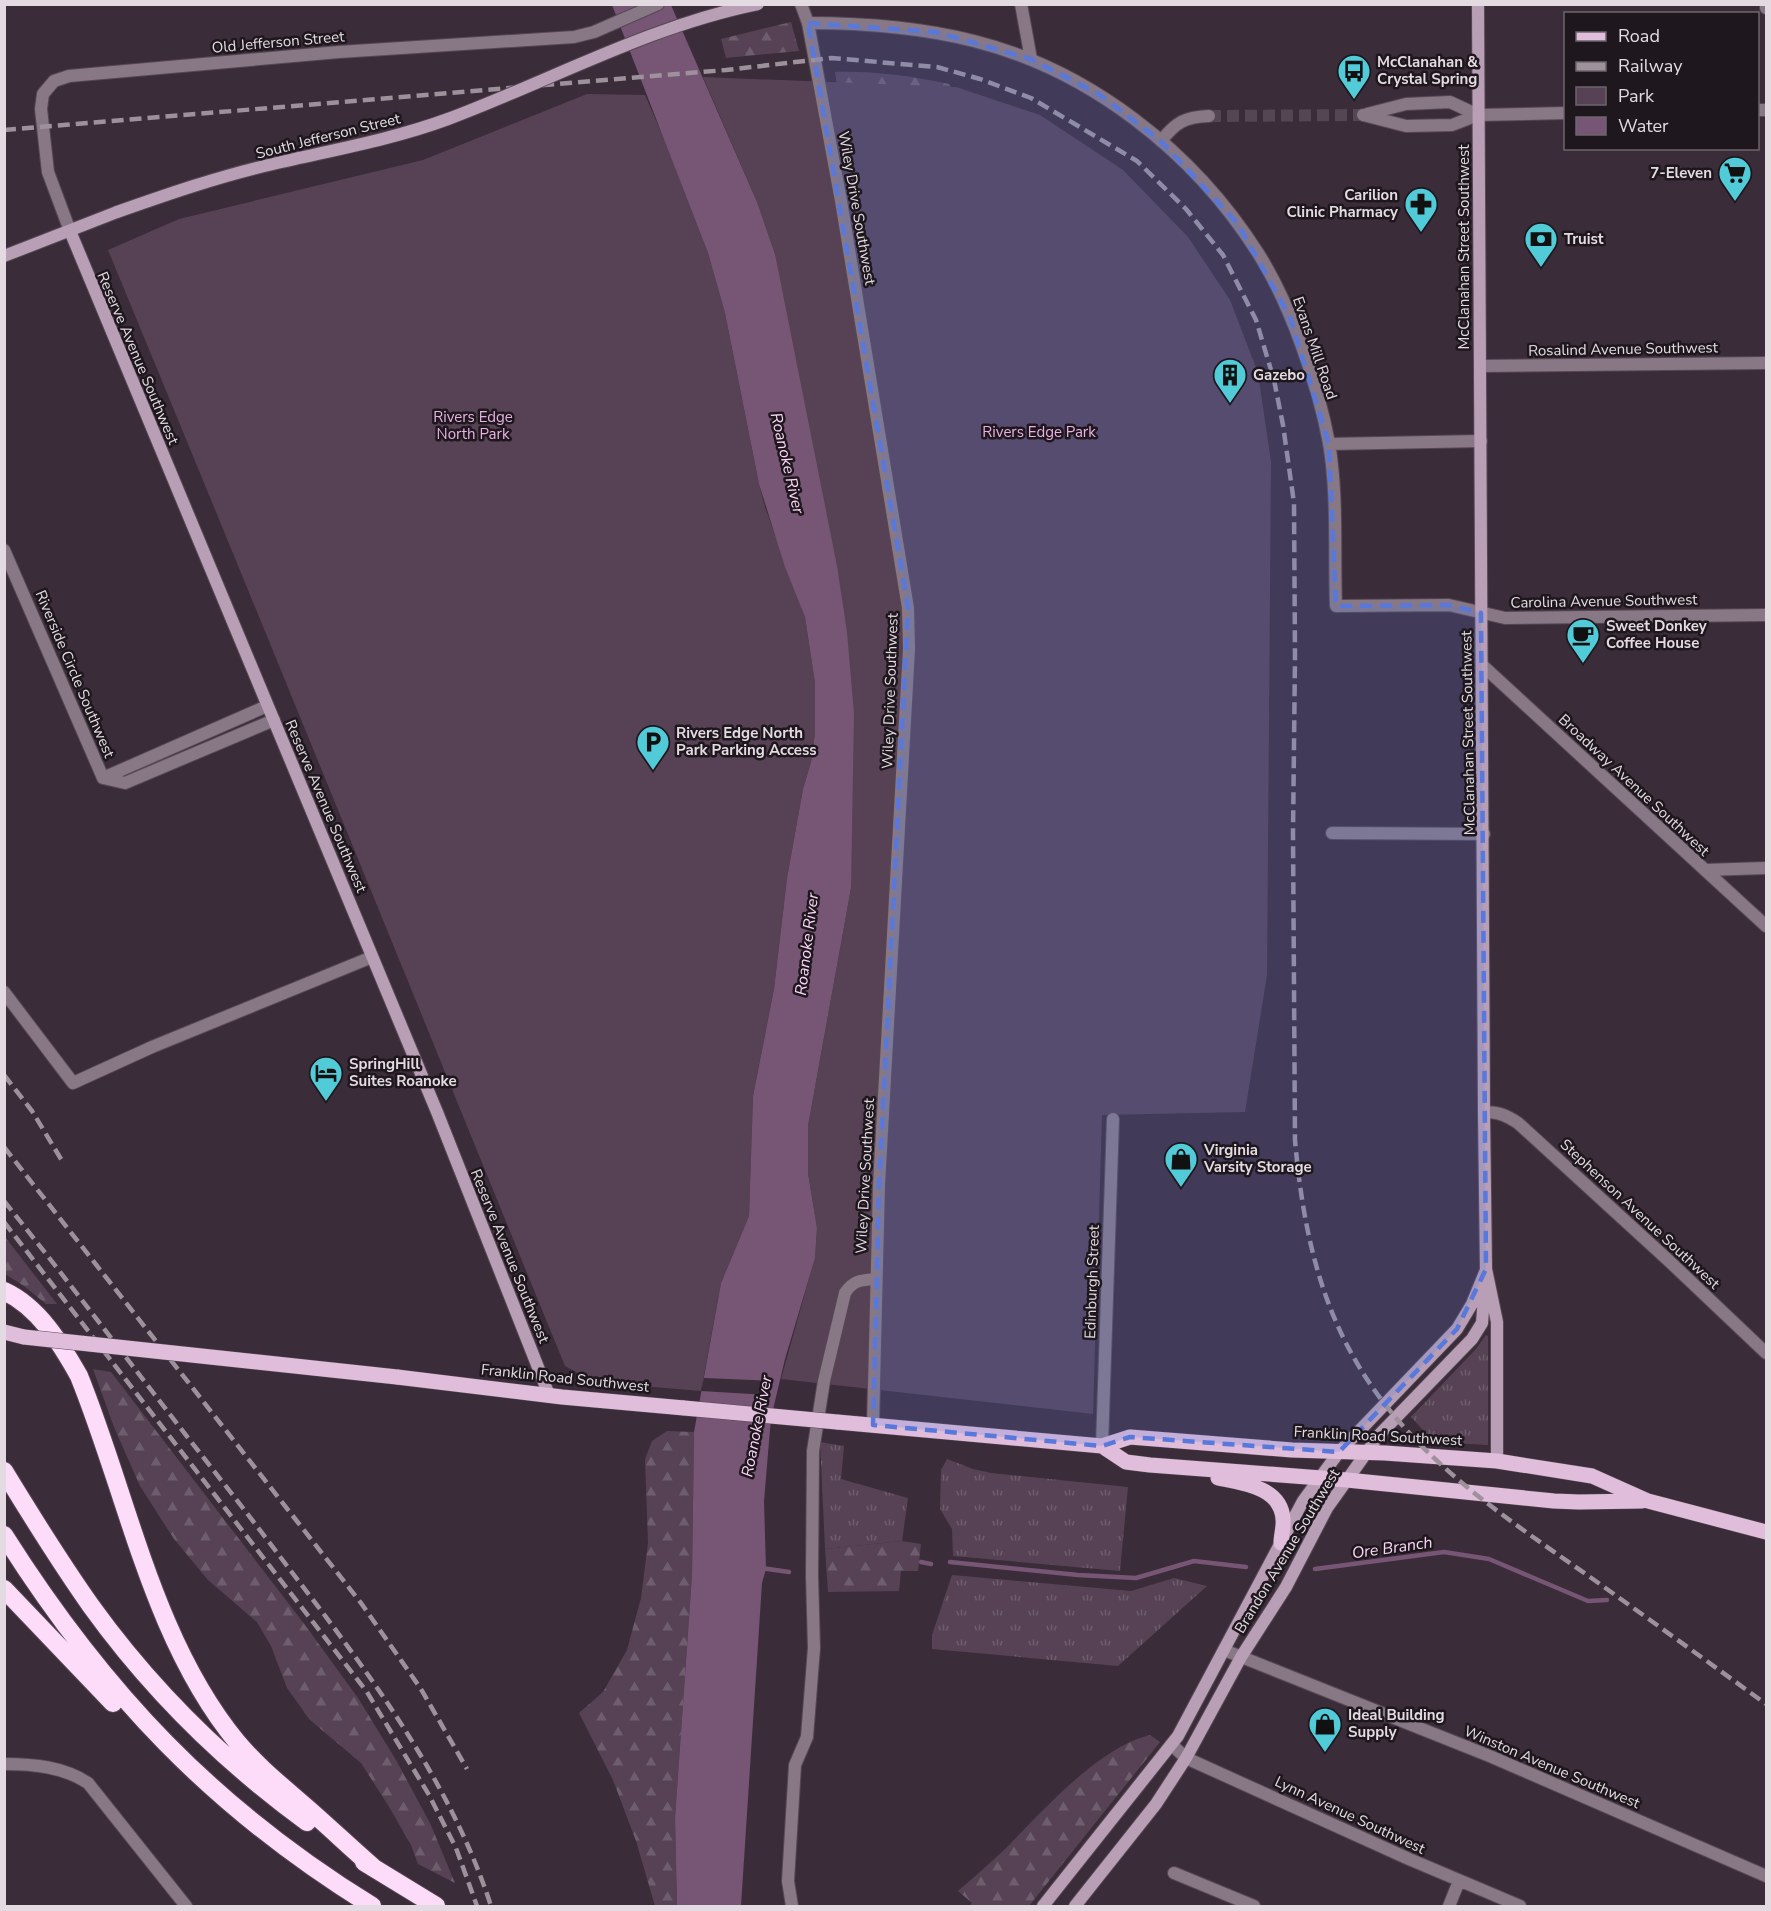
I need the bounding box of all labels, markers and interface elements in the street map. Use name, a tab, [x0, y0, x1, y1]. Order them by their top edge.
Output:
legend	[1564, 12, 1759, 150]
text: Road	[1618, 24, 1660, 48]
street label: Old Jefferson Street	[211, 26, 346, 58]
place label: McClanahan & Crystal Spring	[1377, 52, 1479, 89]
bus stop icon: McClanahan & Crystal Spring	[1336, 53, 1372, 100]
text: Railway	[1618, 54, 1683, 78]
text: Park	[1618, 84, 1655, 108]
street label: South Jefferson Street	[254, 108, 403, 164]
text: Water	[1618, 114, 1669, 138]
street label: Wiley Drive Southwest	[834, 130, 881, 287]
street label: McClanahan Street Southwest	[1454, 144, 1474, 349]
supermarket icon: 7-Eleven	[1717, 155, 1753, 202]
place label: 7-Eleven	[1650, 163, 1712, 183]
place label: Carilion Clinic Pharmacy	[1286, 185, 1398, 222]
pharmacy icon: Carilion Clinic Pharmacy	[1403, 186, 1439, 233]
bank icon: Truist	[1523, 221, 1559, 268]
place label: Truist	[1564, 229, 1604, 249]
street label: Reserve Avenue Southwest	[93, 269, 184, 448]
street label: Evans Mill Road	[1288, 294, 1342, 402]
street label: Rosalind Avenue Southwest	[1528, 337, 1719, 361]
building icon: Gazebo	[1212, 357, 1248, 404]
place label: Gazebo	[1253, 365, 1305, 385]
park label: Rivers Edge North Park	[433, 407, 513, 444]
water label: Roanoke River	[765, 411, 810, 517]
park label: Rivers Edge Park	[982, 422, 1096, 442]
street label: Riverside Circle Southwest	[31, 587, 120, 762]
street label: Carolina Avenue Southwest	[1510, 589, 1698, 613]
street label: Wiley Drive Southwest	[877, 612, 903, 769]
place label: Sweet Donkey Coffee House	[1606, 616, 1707, 653]
cafe icon: Sweet Donkey Coffee House	[1565, 617, 1601, 664]
street label: McClanahan Street Southwest	[1456, 630, 1480, 836]
street label: Broadway Avenue Southwest	[1554, 710, 1714, 861]
street label: Reserve Avenue Southwest	[281, 717, 372, 896]
place label: Rivers Edge North Park Parking Access	[676, 723, 817, 760]
parking icon: Rivers Edge North Park Parking Access	[635, 724, 671, 771]
water label: Roanoke River	[790, 890, 824, 997]
place label: SpringHill Suites Roanoke	[349, 1054, 457, 1091]
hotel icon: SpringHill Suites Roanoke	[308, 1055, 344, 1102]
street label: Wiley Drive Southwest	[851, 1097, 879, 1254]
street label: Stephenson Avenue Southwest	[1556, 1135, 1725, 1294]
place label: Virginia Varsity Storage	[1203, 1140, 1312, 1177]
shop icon: Virginia Varsity Storage	[1163, 1141, 1199, 1188]
street label: Reserve Avenue Southwest	[466, 1166, 554, 1347]
street label: Edinburgh Street	[1080, 1224, 1104, 1339]
street label: Franklin Road Southwest	[480, 1359, 651, 1397]
water label: Roanoke River	[736, 1372, 778, 1479]
street label: Franklin Road Southwest	[1293, 1422, 1464, 1450]
street label: Brandon Avenue Southwest	[1230, 1464, 1345, 1637]
water label: Ore Branch	[1350, 1531, 1434, 1565]
place label: Ideal Building Supply	[1348, 1705, 1445, 1742]
shop icon: Ideal Building Supply	[1307, 1706, 1343, 1753]
street label: Winston Avenue Southwest	[1461, 1721, 1644, 1813]
street label: Lynn Avenue Southwest	[1272, 1771, 1429, 1859]

